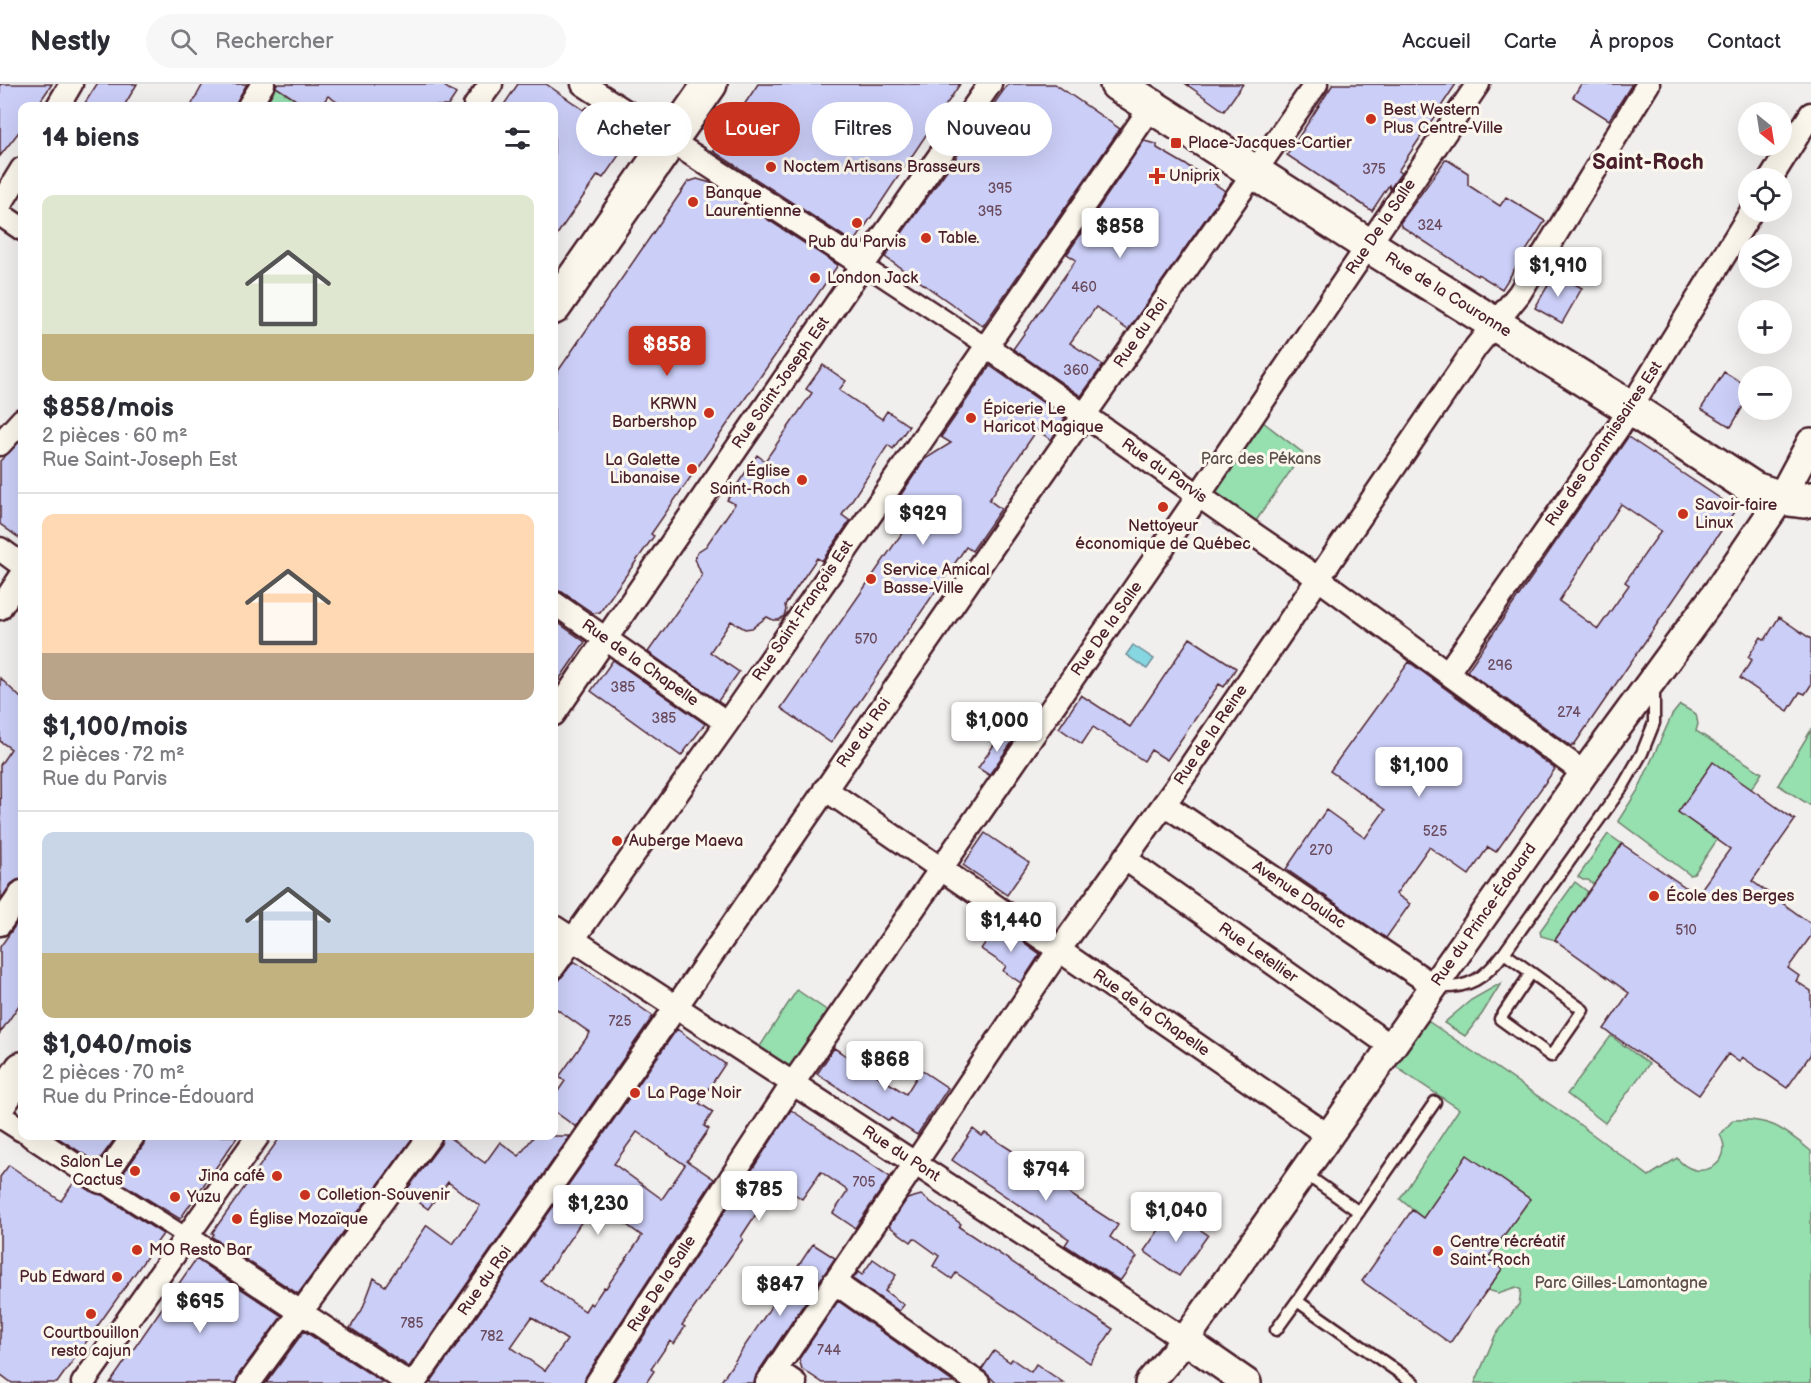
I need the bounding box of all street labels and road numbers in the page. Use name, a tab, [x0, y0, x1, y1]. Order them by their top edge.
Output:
street label: Rue De la Salle	[1342, 175, 1420, 278]
street label: Rue de la Couronne	[1381, 248, 1515, 342]
street label: Rue du Roi	[1110, 294, 1172, 372]
street label: Rue Saint-Joseph Est	[728, 313, 834, 453]
street label: Rue des Commissaires Est	[1542, 358, 1666, 530]
street label: Rue du Parvis	[1118, 435, 1211, 508]
street label: Rue Saint-François Est	[749, 537, 857, 685]
street label: Rue De la Salle	[1067, 578, 1147, 680]
street label: Rue de la Chapelle	[578, 616, 703, 711]
street label: Rue de la Reine	[1170, 681, 1252, 789]
street label: Rue du Roi	[833, 694, 895, 772]
street label: Rue du Prince-Édouard	[1426, 839, 1540, 990]
street label: Avenue Daulac	[1249, 857, 1349, 933]
street label: Rue Letellier	[1215, 919, 1301, 987]
street label: Rue de la Chapelle	[1089, 966, 1214, 1061]
street label: Rue du Pont	[859, 1122, 944, 1186]
street label: Rue De la Salle	[624, 1232, 701, 1336]
street label: Rue du Roi	[454, 1242, 516, 1320]

